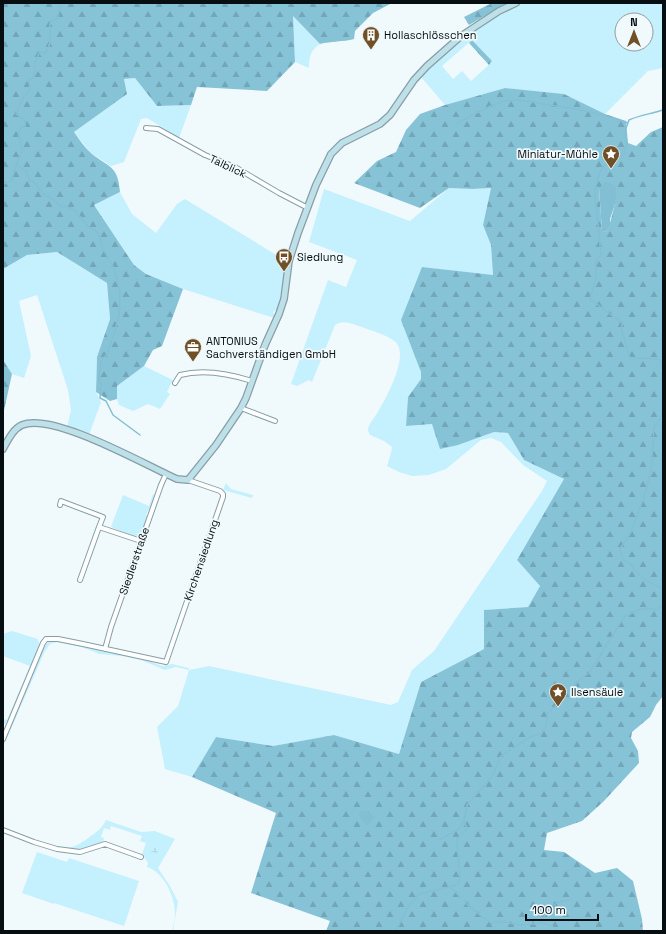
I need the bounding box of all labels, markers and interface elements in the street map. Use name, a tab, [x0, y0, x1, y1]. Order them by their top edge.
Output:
north arrow	[614, 12, 654, 52]
text: N	[630, 15, 638, 29]
building icon: Hollaschlösschen	[361, 25, 381, 50]
place label: Hollaschlösschen	[384, 28, 476, 42]
place icon: Miniatur-Mühle	[601, 144, 621, 169]
place label: Miniatur-Mühle	[517, 147, 598, 161]
street label: Talblick	[207, 151, 249, 181]
bus stop icon: Siedlung	[274, 247, 294, 272]
place label: Siedlung	[297, 250, 343, 264]
place label: ANTONIUS Sachverständigen GmbH	[206, 334, 336, 361]
office icon: ANTONIUS Sachverständigen GmbH	[183, 337, 203, 362]
street label: Kirchensiedlung	[181, 517, 221, 603]
street label: Siedlerstraße	[116, 525, 152, 597]
place icon: Ilsensäule	[548, 682, 568, 707]
place label: Ilsensäule	[571, 685, 623, 699]
scale bar	[526, 896, 598, 922]
text: 100 m	[532, 902, 566, 918]

